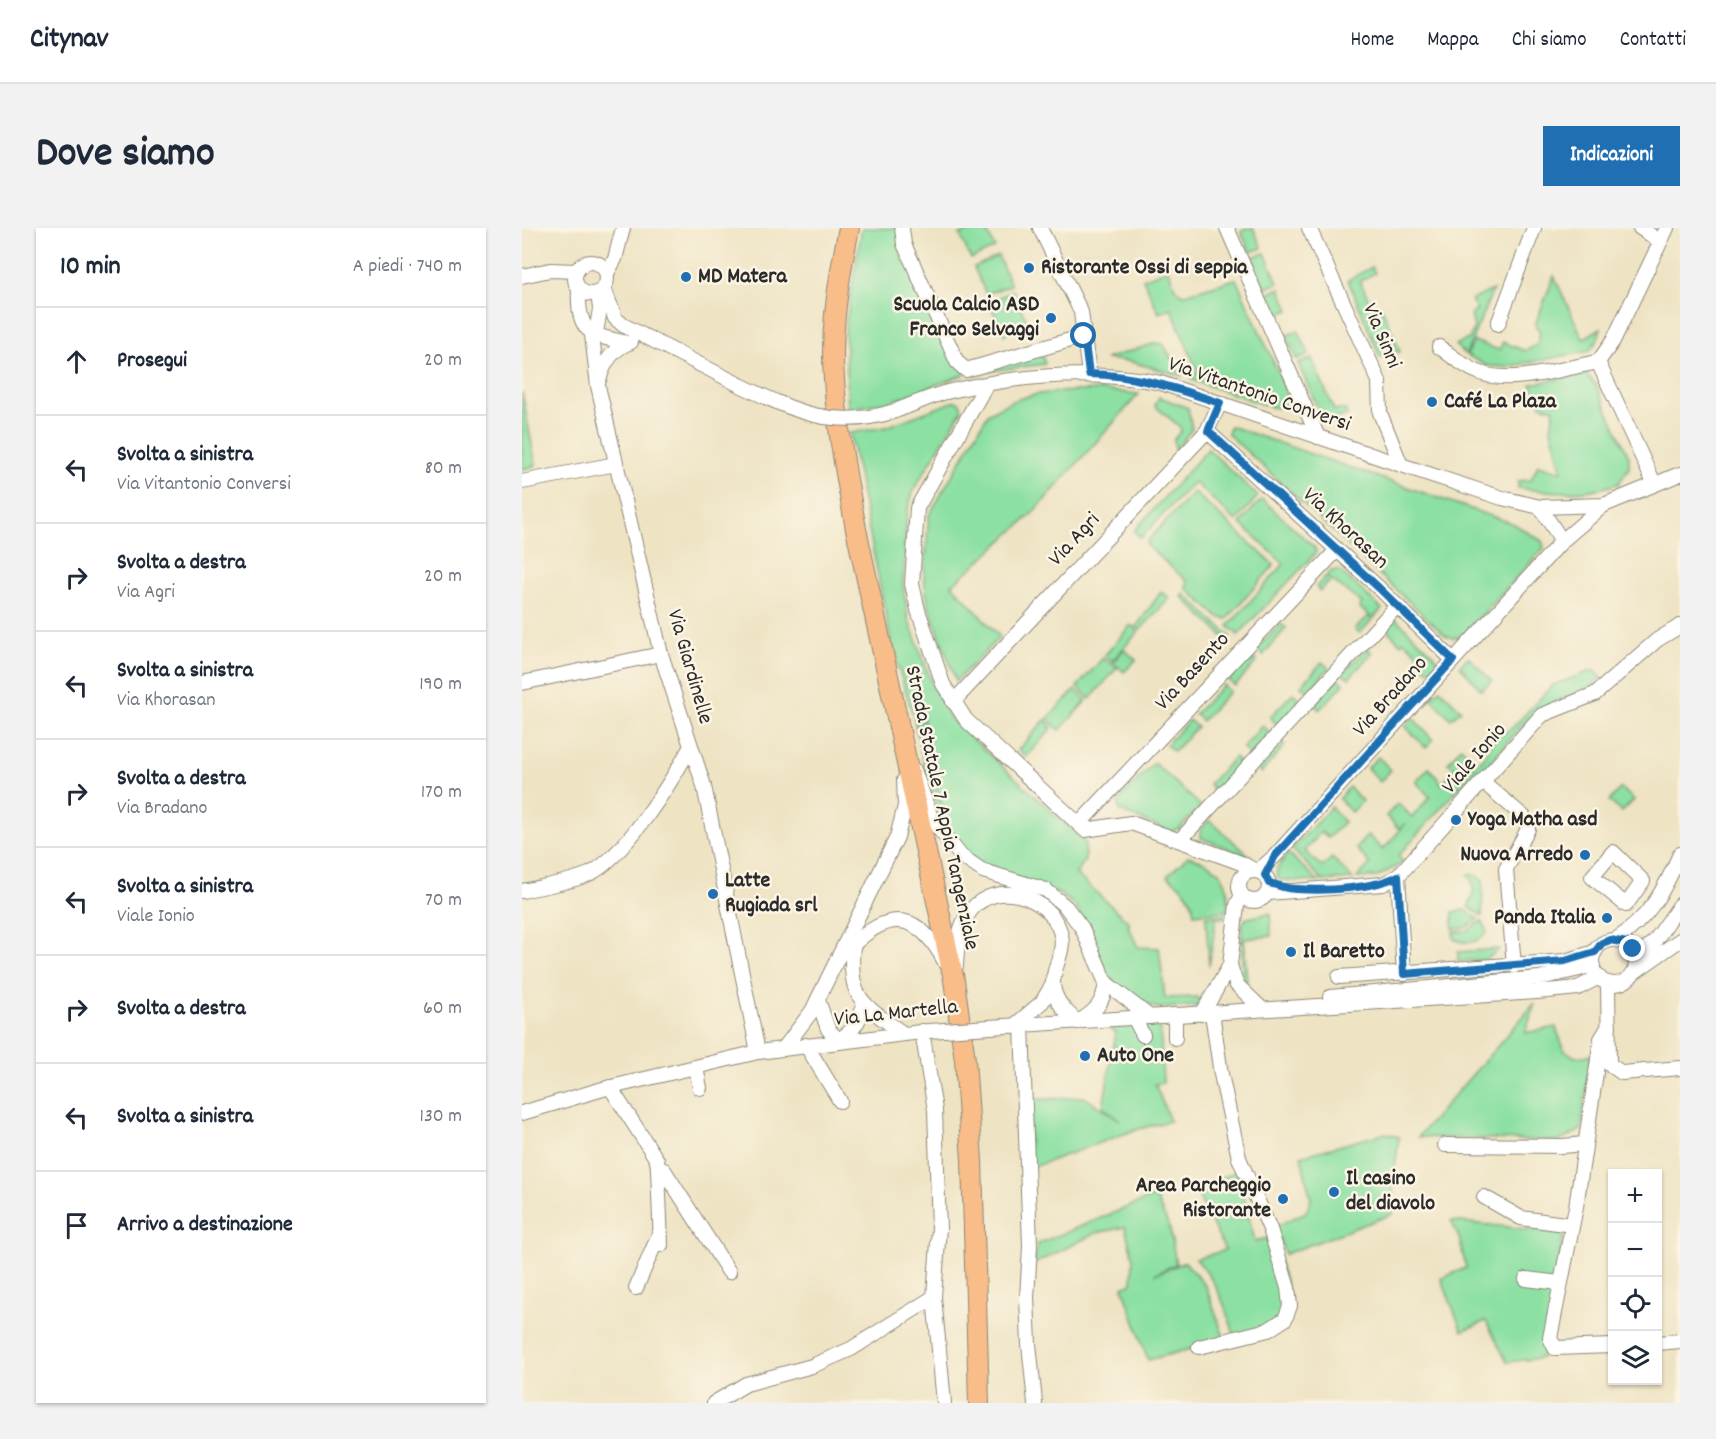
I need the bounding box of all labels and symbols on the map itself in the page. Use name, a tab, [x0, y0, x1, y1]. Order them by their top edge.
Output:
place label: Ristorante Ossi di seppia	[1041, 253, 1248, 284]
marker: Ristorante Ossi di seppia	[1022, 261, 1036, 275]
place label: MD Matera	[698, 262, 787, 293]
marker: MD Matera	[679, 270, 693, 284]
place label: Scuola Calcio ASD Franco Selvaggi	[893, 290, 1040, 346]
street label: Via Sinni	[1353, 299, 1409, 373]
marker: Scuola Calcio ASD Franco Selvaggi	[1044, 311, 1058, 325]
route start	[1070, 322, 1096, 348]
street label: Via Vitantonio Conversi	[1164, 349, 1354, 441]
place label: Café La Plaza	[1444, 387, 1557, 418]
marker: Café La Plaza	[1425, 395, 1439, 409]
street label: Via Khorasan	[1295, 481, 1395, 577]
street label: Via Agri	[1042, 506, 1108, 574]
street label: Via Giardinelle	[658, 606, 720, 728]
street label: Via Basento	[1148, 626, 1238, 718]
street label: Via Bradano	[1346, 650, 1436, 744]
street label: Strada Statale 7 Appia Tangenziale	[896, 663, 986, 953]
street label: Viale Ionio	[1435, 717, 1515, 801]
place label: Yoga Matha asd	[1467, 805, 1598, 836]
marker: Yoga Matha asd	[1449, 813, 1463, 827]
place label: Nuova Arredo	[1460, 840, 1573, 871]
marker: Nuova Arredo	[1578, 848, 1592, 862]
place label: Latte Rugiada srl	[725, 866, 818, 922]
marker: Latte Rugiada srl	[706, 887, 720, 901]
place label: Panda Italia	[1494, 903, 1596, 934]
marker: Panda Italia	[1600, 911, 1614, 925]
route end	[1619, 935, 1645, 961]
place label: Il Baretto	[1303, 937, 1385, 968]
marker: Il Baretto	[1284, 945, 1298, 959]
street label: Via La Martella	[833, 992, 960, 1036]
place label: Auto One	[1097, 1041, 1174, 1072]
marker: Auto One	[1078, 1049, 1092, 1063]
place label: Il casino del diavolo	[1346, 1164, 1435, 1220]
place label: Area Parcheggio Ristorante	[1136, 1171, 1271, 1227]
marker: Il casino del diavolo	[1327, 1185, 1341, 1199]
marker: Area Parcheggio Ristorante	[1276, 1192, 1290, 1206]

